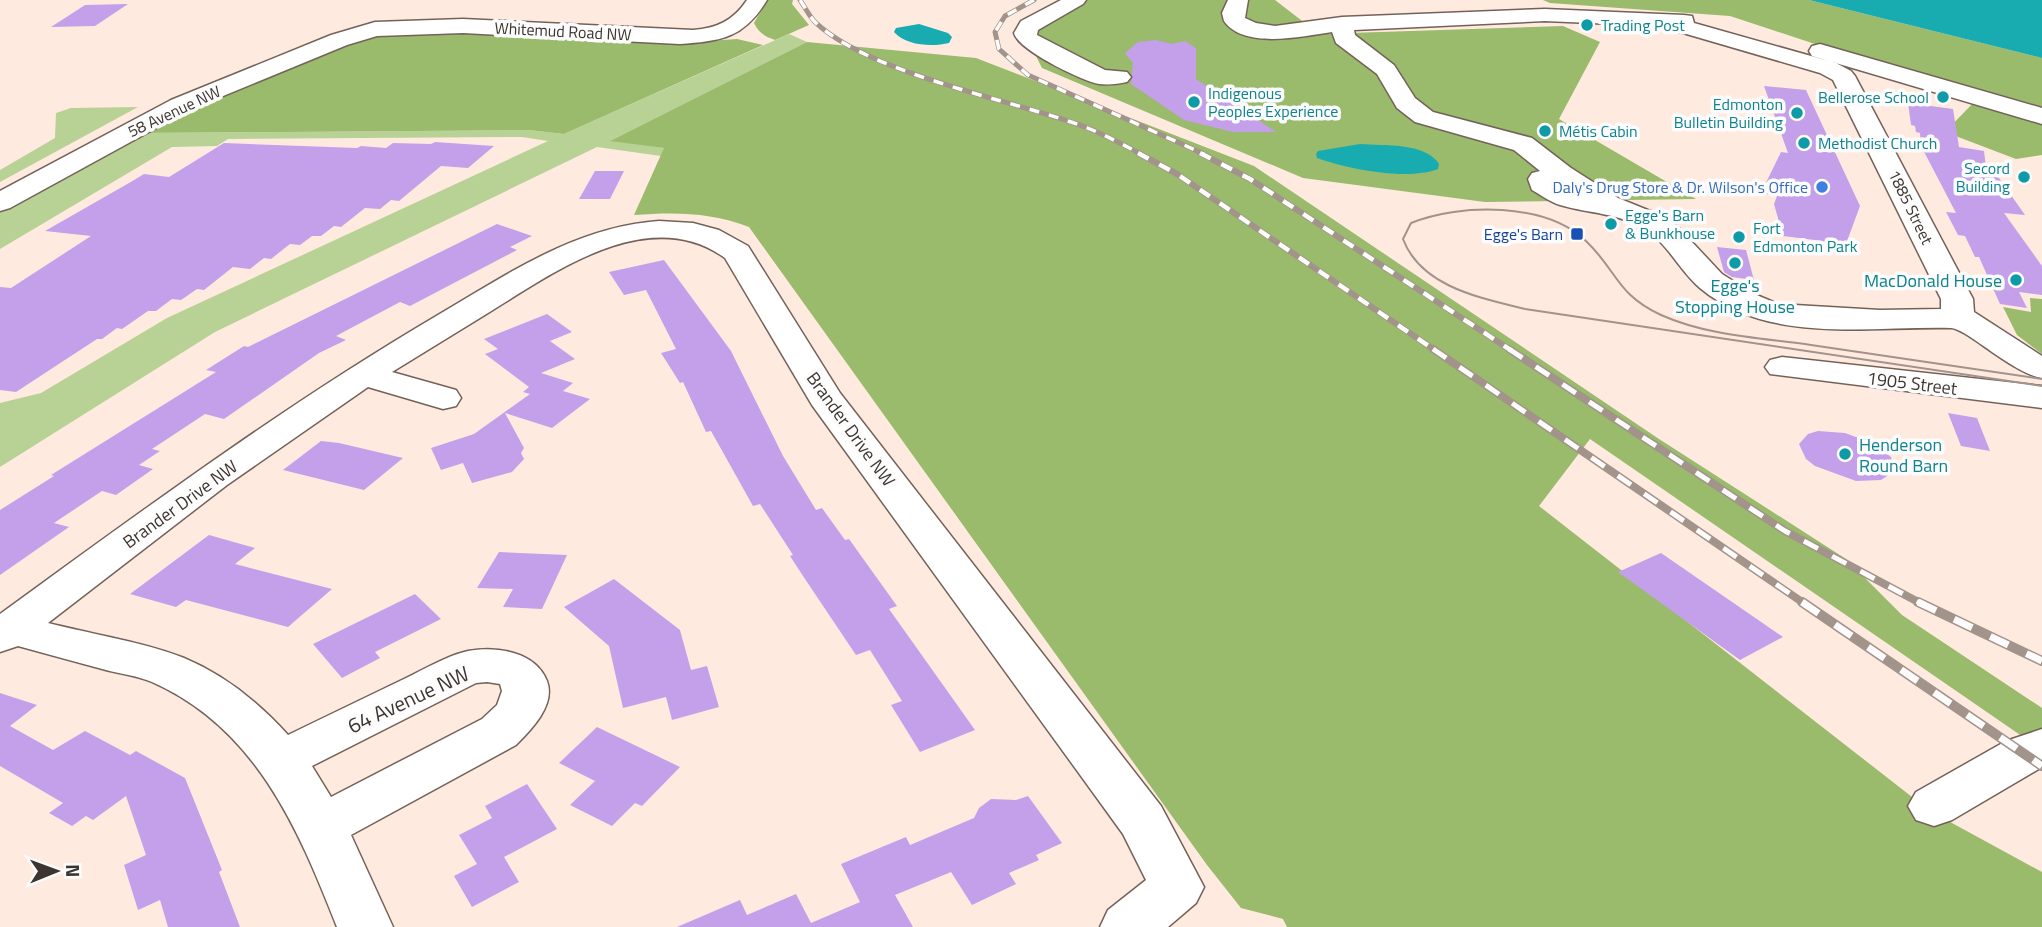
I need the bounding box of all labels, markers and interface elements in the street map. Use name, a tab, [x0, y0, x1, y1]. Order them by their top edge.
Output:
place label: Trading Post	[1601, 13, 1685, 37]
street label: Whitemud Road NW	[494, 15, 632, 47]
marker: Trading Post	[1579, 17, 1595, 33]
street label: 58 Avenue NW	[124, 79, 224, 143]
place label: Indigenous Peoples Experience	[1208, 81, 1338, 123]
place label: Bellerose School	[1818, 85, 1929, 109]
marker: Bellerose School	[1935, 89, 1951, 105]
place label: Edmonton Bulletin Building	[1674, 92, 1783, 134]
marker: Indigenous Peoples Experience	[1186, 94, 1202, 110]
marker: Edmonton Bulletin Building	[1789, 105, 1805, 121]
place label: Métis Cabin	[1559, 119, 1638, 143]
marker: Métis Cabin	[1537, 123, 1553, 139]
place label: Methodist Church	[1818, 131, 1937, 155]
marker: Methodist Church	[1796, 135, 1812, 151]
place label: Secord Building	[1956, 156, 2010, 198]
street label: 1885 Street	[1883, 166, 1940, 249]
marker: Secord Building	[2016, 169, 2032, 185]
place label: Daly's Drug Store & Dr. Wilson's Office	[1552, 175, 1808, 199]
marker: Daly's Drug Store & Dr. Wilson's Office	[1814, 179, 1830, 195]
place label: Egge's Barn & Bunkhouse	[1625, 203, 1715, 245]
marker: Egge's Barn & Bunkhouse	[1603, 216, 1619, 232]
place label: Fort Edmonton Park	[1753, 216, 1858, 258]
place label: Egge's Barn	[1484, 222, 1563, 246]
marker: Egge's Barn	[1569, 226, 1585, 242]
marker: Fort Edmonton Park	[1731, 229, 1747, 245]
marker: Egge's Stopping House	[1727, 255, 1743, 271]
place label: MacDonald House	[1864, 267, 2002, 294]
place label: Egge's Stopping House	[1675, 272, 1795, 320]
marker: MacDonald House	[2008, 272, 2024, 288]
street label: 1905 Street	[1865, 364, 1959, 402]
street label: Brander Drive NW	[800, 366, 902, 492]
place label: Henderson Round Barn	[1859, 431, 1948, 479]
marker: Henderson Round Barn	[1837, 446, 1853, 462]
street label: Brander Drive NW	[117, 453, 243, 555]
street label: 64 Avenue NW	[342, 657, 474, 741]
north arrow	[21, 836, 91, 906]
text: N	[59, 864, 88, 878]

